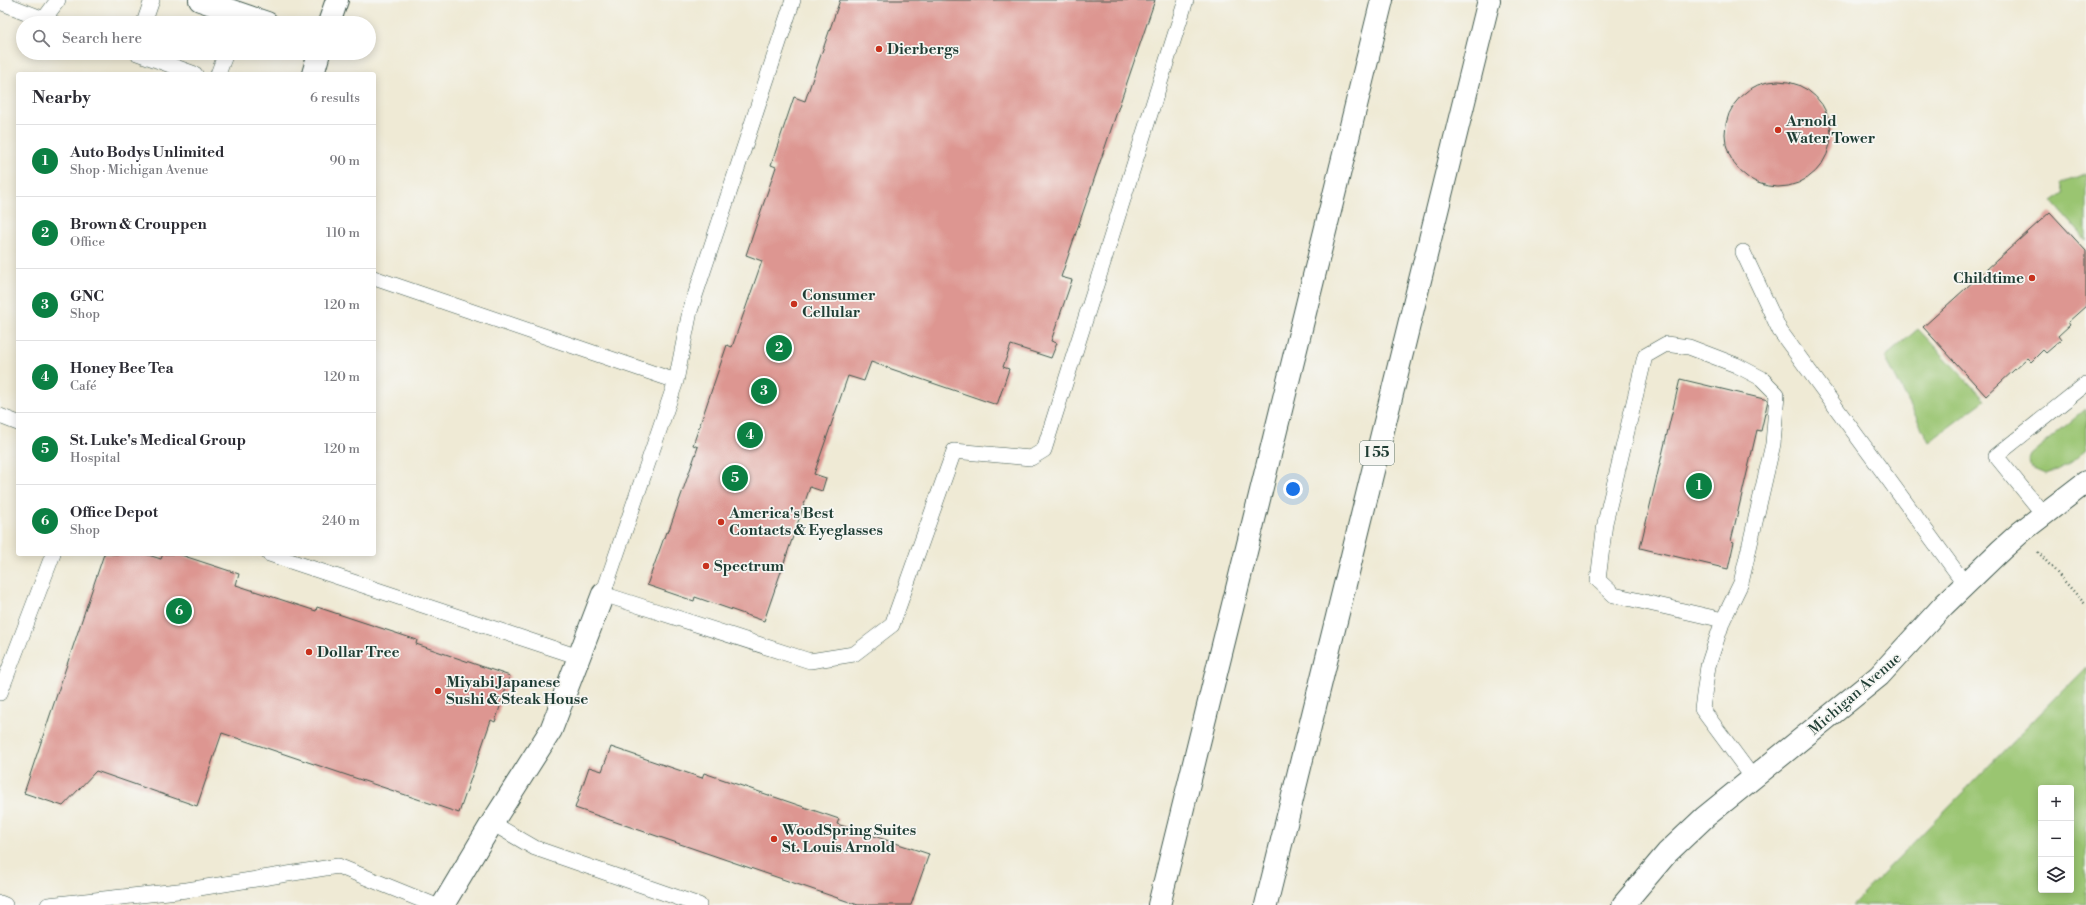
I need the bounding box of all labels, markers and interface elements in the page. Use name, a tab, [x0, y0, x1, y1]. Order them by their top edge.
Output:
search box	[16, 16, 376, 60]
icon: search	[30, 27, 52, 49]
text: Search here	[62, 29, 142, 48]
place label: Dierbergs	[887, 40, 959, 59]
marker: Dierbergs	[874, 44, 884, 54]
text: Nearby	[32, 87, 91, 109]
text: 6 results	[310, 90, 360, 106]
place label: Arnold Water Tower	[1785, 112, 1876, 148]
marker: Arnold Water Tower	[1773, 125, 1783, 135]
text: Auto Bodys Unlimited	[70, 143, 224, 162]
text: 1	[42, 153, 48, 169]
text: 90 m	[329, 153, 360, 169]
text: Shop · Michigan Avenue	[70, 162, 208, 178]
text: Brown & Crouppen	[70, 215, 207, 234]
text: 2	[41, 225, 49, 241]
text: 110 m	[326, 225, 360, 241]
text: Office	[70, 234, 105, 250]
place label: Childtime	[1953, 269, 2024, 288]
marker: Childtime	[2027, 273, 2037, 283]
place label: Consumer Cellular	[802, 286, 876, 322]
text: GNC	[70, 287, 104, 306]
text: 3	[41, 297, 49, 313]
text: 120 m	[324, 297, 360, 313]
marker: Consumer Cellular	[789, 299, 799, 309]
text: Shop	[70, 306, 100, 322]
pin: 2	[766, 333, 792, 363]
text: Honey Bee Tea	[70, 359, 174, 378]
text: 4	[41, 369, 49, 385]
text: 120 m	[324, 369, 360, 385]
pin: 3	[751, 376, 777, 406]
text: Café	[70, 378, 97, 394]
pin: 4	[737, 420, 763, 450]
text: St. Luke's Medical Group	[70, 431, 246, 450]
text: 5	[41, 441, 49, 457]
text: 120 m	[324, 441, 360, 457]
road number: I 55	[1360, 441, 1394, 465]
text: Hospital	[70, 450, 120, 466]
pin: 5	[722, 463, 748, 493]
pin: 1	[1686, 471, 1712, 501]
your location	[1283, 479, 1303, 499]
text: Office Depot	[70, 503, 158, 522]
place label: America's Best Contacts & Eyeglasses	[728, 504, 883, 540]
text: 6	[41, 513, 49, 529]
text: 240 m	[322, 513, 360, 529]
marker: America's Best Contacts & Eyeglasses	[716, 517, 726, 527]
text: Shop	[70, 522, 100, 538]
place label: Spectrum	[714, 557, 784, 576]
marker: Spectrum	[701, 561, 711, 571]
pin: 6	[166, 596, 192, 626]
place label: Dollar Tree	[317, 643, 400, 662]
marker: Dollar Tree	[304, 647, 314, 657]
street label: Michigan Avenue	[1805, 649, 1905, 739]
place label: Miyabi Japanese Sushi & Steak House	[446, 673, 588, 709]
marker: Miyabi Japanese Sushi & Steak House	[433, 686, 443, 696]
map controls	[2038, 785, 2074, 893]
button: +	[2038, 785, 2074, 821]
place label: WoodSpring Suites St. Louis Arnold	[781, 821, 916, 857]
button: −	[2038, 821, 2074, 857]
marker: WoodSpring Suites St. Louis Arnold	[769, 834, 779, 844]
button: layers	[2038, 857, 2074, 893]

